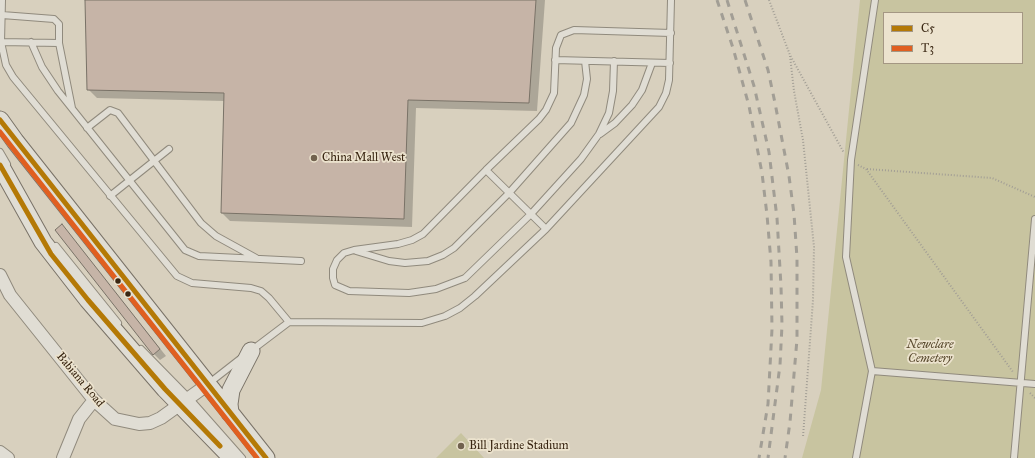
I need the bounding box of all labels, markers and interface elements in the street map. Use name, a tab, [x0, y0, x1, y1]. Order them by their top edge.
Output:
legend	[883, 12, 1023, 64]
text: C5	[921, 21, 935, 35]
text: T3	[921, 41, 934, 55]
place label: China Mall West	[322, 151, 405, 165]
marker: China Mall West	[309, 153, 319, 163]
unlabelled marker	[113, 276, 123, 286]
unlabelled marker	[123, 289, 133, 299]
park label: Newclare Cemetery	[907, 338, 953, 366]
street label: Babiana Road	[53, 350, 107, 410]
place label: Bill Jardine Stadium	[469, 439, 569, 453]
marker: Bill Jardine Stadium	[456, 441, 466, 451]

